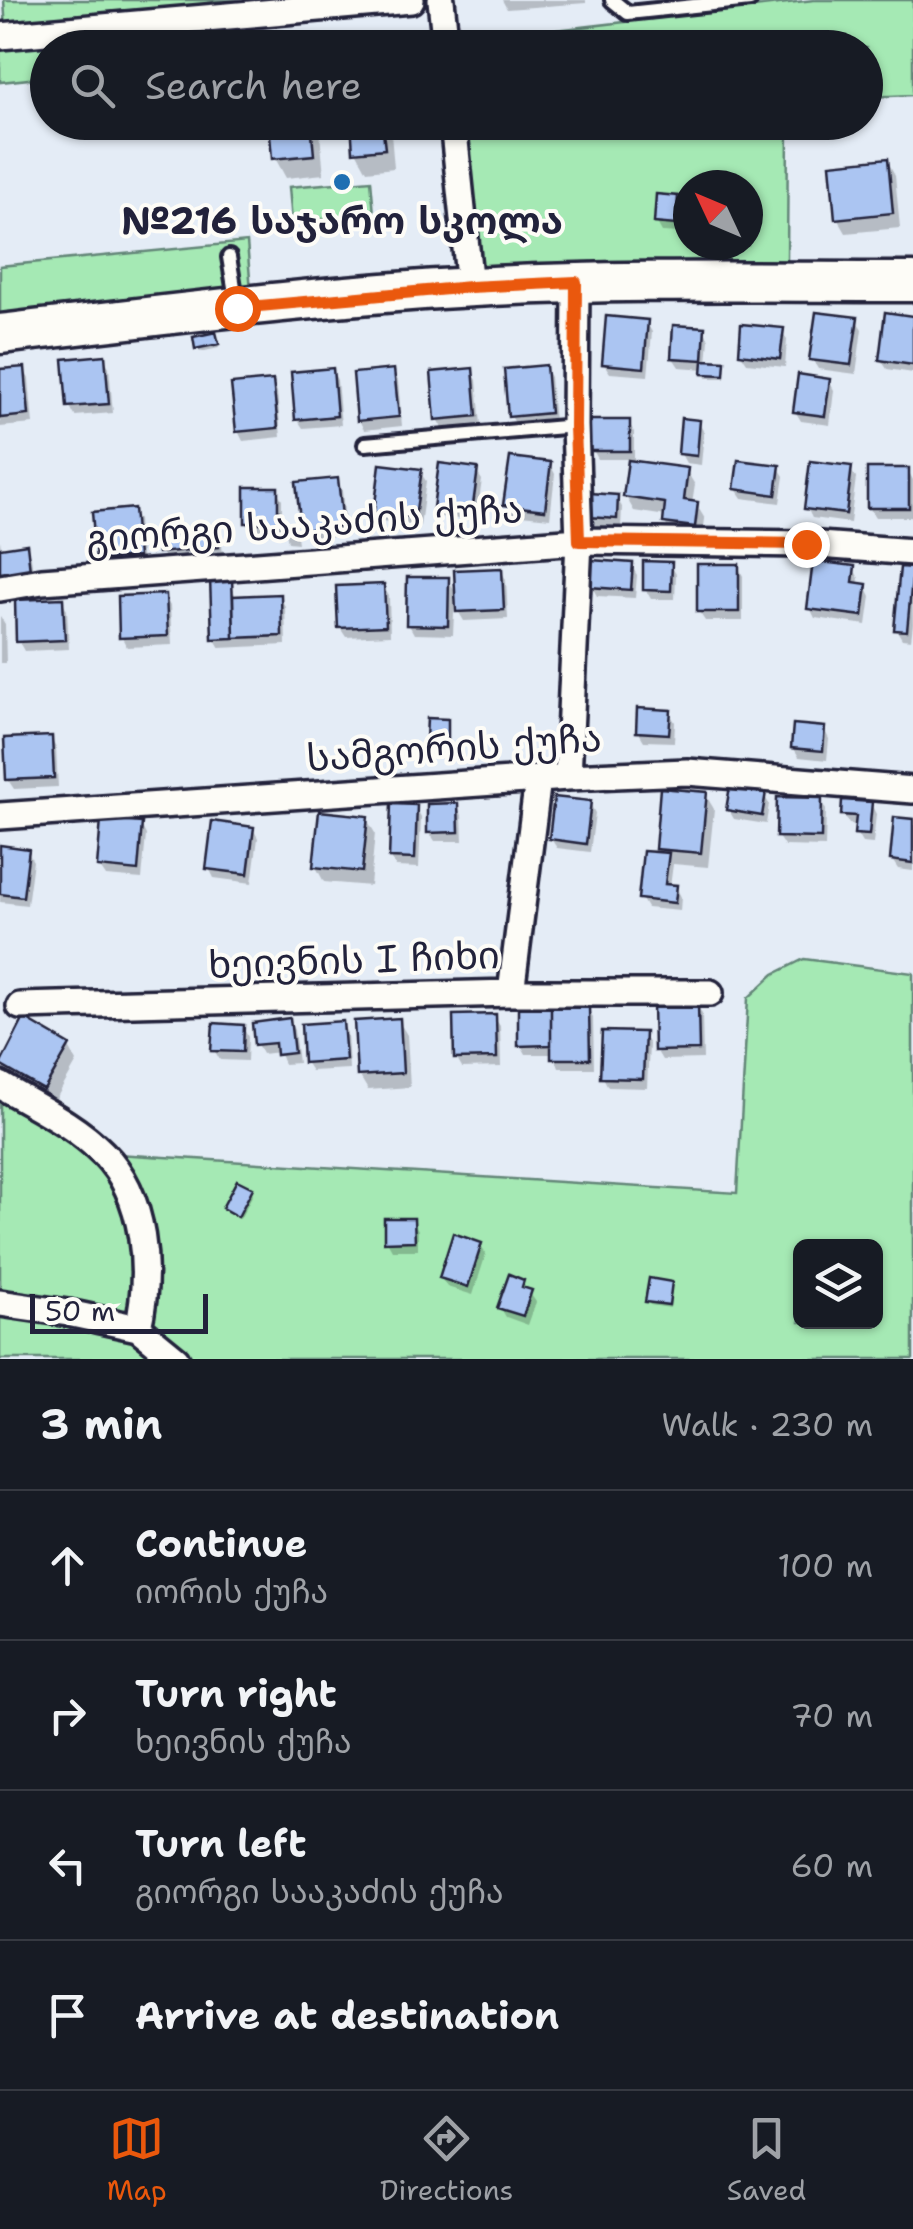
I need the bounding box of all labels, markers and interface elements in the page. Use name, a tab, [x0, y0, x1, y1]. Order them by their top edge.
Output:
search box	[30, 30, 883, 140]
icon: search	[65, 58, 120, 113]
text: Search here	[145, 60, 362, 111]
north arrow	[673, 170, 763, 260]
marker: №216 საჯარო სკოლა	[331, 171, 353, 193]
place label: №216 საჯარო სკოლა	[121, 195, 563, 246]
route start	[215, 286, 261, 332]
street label: გიორგი სააკაძის ქუჩა	[84, 483, 524, 564]
route end	[784, 522, 830, 568]
street label: სამგორის ქუჩა	[305, 712, 603, 783]
street label: ხეივნის I ჩიხი	[207, 929, 501, 990]
map controls	[793, 1239, 883, 1329]
button: layers	[793, 1239, 883, 1329]
scale bar	[30, 1289, 208, 1334]
text: 50 m	[45, 1292, 115, 1330]
text: 3 min	[40, 1396, 162, 1452]
text: Walk · 230 m	[661, 1403, 873, 1446]
text: Continue	[135, 1518, 307, 1569]
icon: ahead	[40, 1538, 95, 1593]
text: 100 m	[777, 1544, 873, 1587]
text: იორის ქუჩა	[135, 1570, 328, 1613]
text: Turn right	[135, 1668, 337, 1719]
icon: right	[40, 1688, 95, 1743]
text: 70 m	[790, 1694, 873, 1737]
text: ხეივნის ქუჩა	[135, 1720, 352, 1763]
text: Turn left	[135, 1818, 307, 1869]
icon: left	[40, 1838, 95, 1893]
text: 60 m	[791, 1844, 873, 1887]
text: გიორგი სააკაძის ქუჩა	[135, 1870, 504, 1913]
icon: arrive	[40, 1988, 95, 2043]
text: Arrive at destination	[135, 1990, 559, 2041]
tab: Map	[107, 2111, 167, 2209]
tab: Directions	[380, 2111, 513, 2209]
tab: Saved	[727, 2111, 806, 2209]

